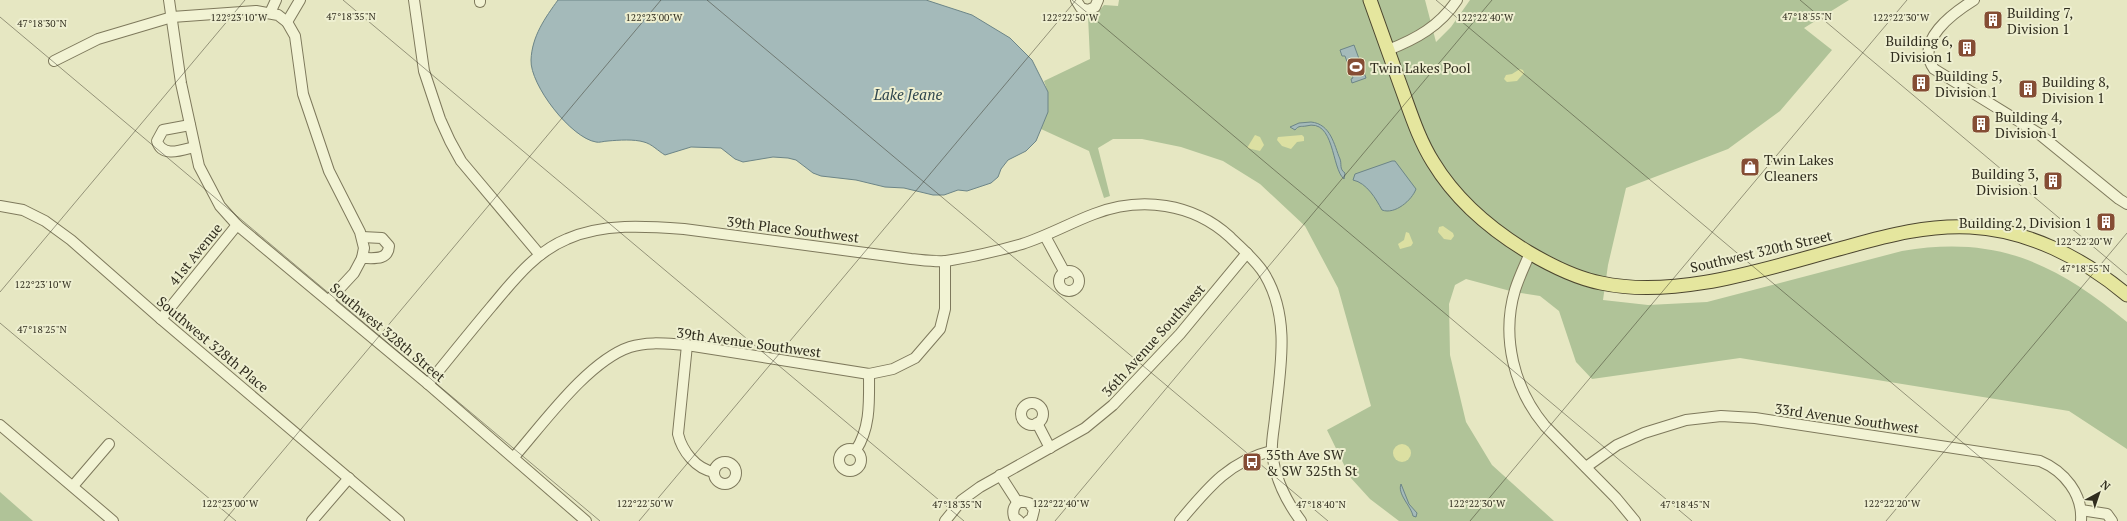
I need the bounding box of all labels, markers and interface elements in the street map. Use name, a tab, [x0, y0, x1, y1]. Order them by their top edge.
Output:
place label: Building 7, Division 1	[2007, 3, 2073, 38]
building icon: Building 7, Division 1	[1982, 9, 2004, 31]
text: 47°18'35"N	[326, 10, 376, 23]
text: 47°18'55"N	[1782, 10, 1832, 23]
text: 122°23'10"W	[211, 11, 268, 24]
text: 122°23'00"W	[626, 11, 683, 24]
text: 122°22'50"W	[1042, 11, 1099, 24]
text: 122°22'40"W	[1457, 11, 1514, 24]
text: 122°22'30"W	[1873, 11, 1930, 24]
text: 47°18'30"N	[17, 17, 67, 30]
place label: Building 6, Division 1	[1885, 31, 1953, 66]
building icon: Building 6, Division 1	[1956, 37, 1978, 59]
sports icon: Twin Lakes Pool	[1345, 56, 1367, 78]
place label: Twin Lakes Pool	[1370, 58, 1471, 77]
place label: Building 5, Division 1	[1935, 66, 2003, 101]
building icon: Building 5, Division 1	[1910, 72, 1932, 94]
place label: Building 8, Division 1	[2042, 72, 2110, 107]
building icon: Building 8, Division 1	[2017, 78, 2039, 100]
water label: Lake Jeane	[873, 84, 942, 104]
place label: Building 4, Division 1	[1995, 107, 2063, 142]
building icon: Building 4, Division 1	[1970, 113, 1992, 135]
place label: Twin Lakes Cleaners	[1764, 150, 1834, 185]
shop icon: Twin Lakes Cleaners	[1739, 156, 1761, 178]
place label: Building 3, Division 1	[1971, 164, 2039, 199]
building icon: Building 3, Division 1	[2042, 170, 2064, 192]
street label: 39th Place Southwest	[726, 211, 861, 247]
building icon: Building 2, Division 1	[2095, 211, 2117, 233]
place label: Building 2, Division 1	[1959, 213, 2092, 232]
street label: 41st Avenue	[164, 219, 226, 289]
street label: Southwest 320th Street	[1688, 225, 1835, 277]
text: 122°22'20"W	[2056, 235, 2113, 248]
text: 47°18'55"N	[2060, 262, 2110, 275]
text: 122°23'10"W	[15, 278, 72, 291]
street label: Southwest 328th Street	[326, 278, 450, 386]
street label: 36th Avenue Southwest	[1097, 279, 1209, 401]
street label: Southwest 328th Place	[153, 292, 273, 396]
street label: 39th Avenue Southwest	[676, 322, 823, 362]
text: 47°18'25"N	[17, 323, 67, 336]
street label: 33rd Avenue Southwest	[1774, 398, 1921, 438]
place label: 35th Ave SW & SW 325th St	[1266, 445, 1358, 480]
bus stop icon: 35th Ave SW & SW 325th St	[1241, 451, 1263, 473]
north arrow	[2079, 473, 2119, 513]
text: N	[2098, 477, 2114, 494]
text: 122°23'00"W	[202, 497, 259, 510]
text: 122°22'50"W	[617, 497, 674, 510]
text: 122°22'40"W	[1033, 497, 1090, 510]
text: 122°22'30"W	[1449, 497, 1506, 510]
text: 122°22'20"W	[1864, 497, 1921, 510]
text: 47°18'35"N	[932, 498, 982, 511]
text: 47°18'40"N	[1296, 498, 1346, 511]
text: 47°18'45"N	[1660, 498, 1710, 511]

